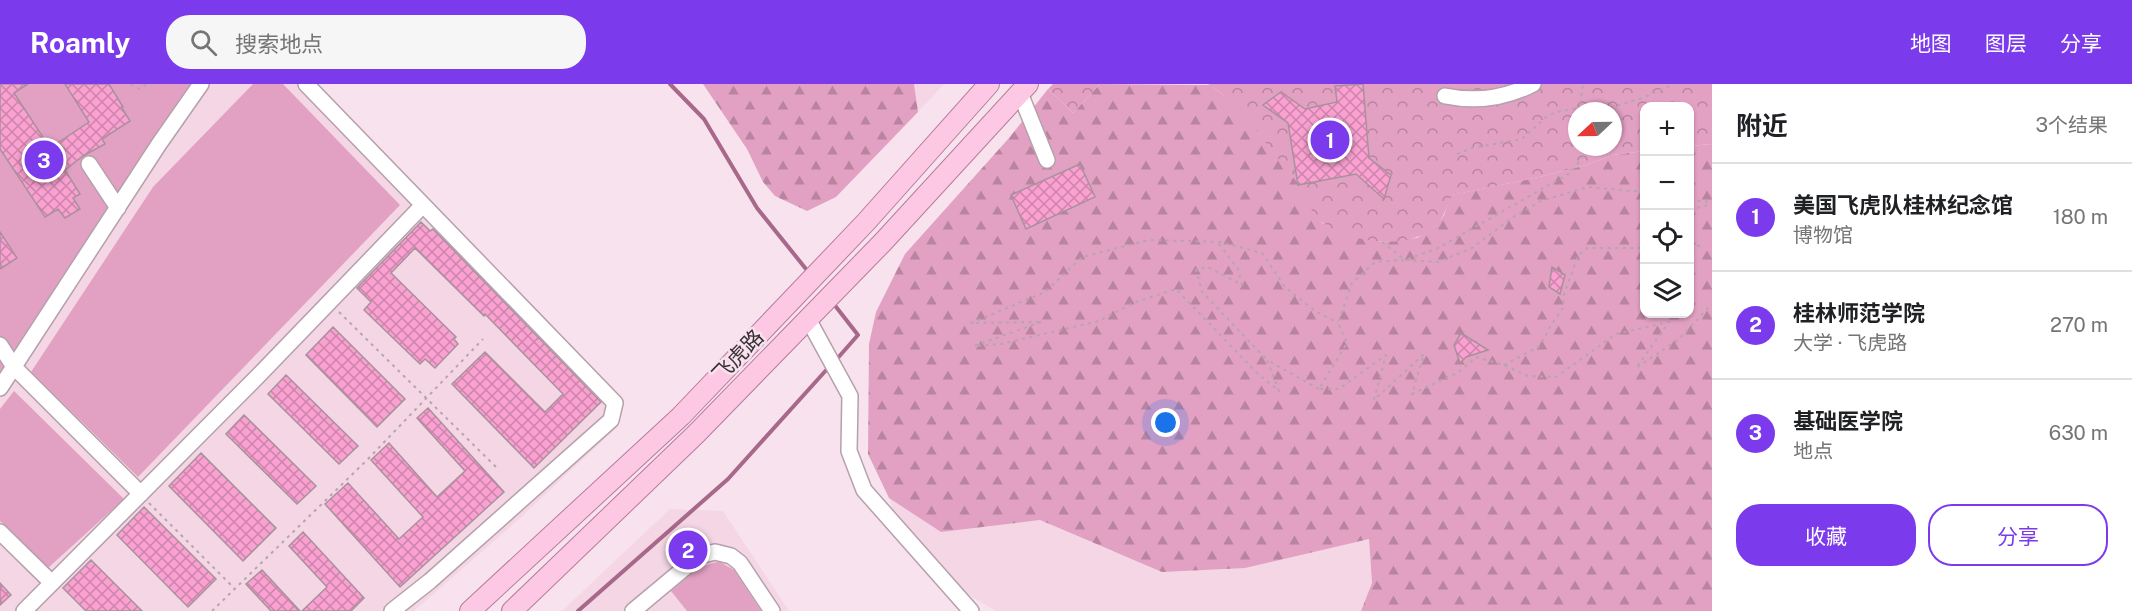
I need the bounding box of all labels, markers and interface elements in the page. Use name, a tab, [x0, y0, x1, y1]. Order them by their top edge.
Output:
search box	[166, 15, 586, 69]
text: Roamly	[30, 26, 130, 59]
icon: search	[187, 26, 220, 59]
text: 搜索地点	[235, 31, 323, 57]
text: 地图	[1910, 31, 1952, 56]
text: 图层	[1985, 31, 2027, 56]
text: 分享	[2060, 31, 2102, 56]
north arrow	[1568, 102, 1622, 156]
map controls	[1640, 102, 1694, 318]
button: +	[1640, 102, 1694, 156]
text: 附近	[1736, 110, 1788, 141]
text: 3个结果	[2035, 113, 2108, 137]
pin: 1	[1310, 118, 1350, 162]
pin: 3	[24, 138, 63, 182]
button: −	[1640, 156, 1694, 210]
text: 美国飞虎队桂林纪念馆	[1793, 192, 2013, 218]
text: 1	[1751, 205, 1760, 229]
text: 180 m	[2053, 205, 2108, 229]
button: locate	[1640, 210, 1694, 264]
text: 博物馆	[1793, 223, 1853, 247]
button: layers	[1640, 264, 1694, 318]
text: 桂林师范学院	[1793, 300, 1925, 326]
text: 2	[1749, 313, 1762, 337]
text: 270 m	[2050, 313, 2108, 337]
street label: 飞虎路	[707, 324, 769, 387]
text: 大学 · 飞虎路	[1793, 331, 1907, 355]
your location	[1151, 408, 1180, 437]
text: 基础医学院	[1793, 408, 1903, 434]
text: 3	[1749, 421, 1762, 445]
text: 630 m	[2049, 421, 2108, 445]
text: 地点	[1793, 439, 1833, 463]
button: 收藏	[1736, 504, 1916, 566]
button: 分享	[1928, 504, 2108, 566]
pin: 2	[668, 528, 708, 572]

